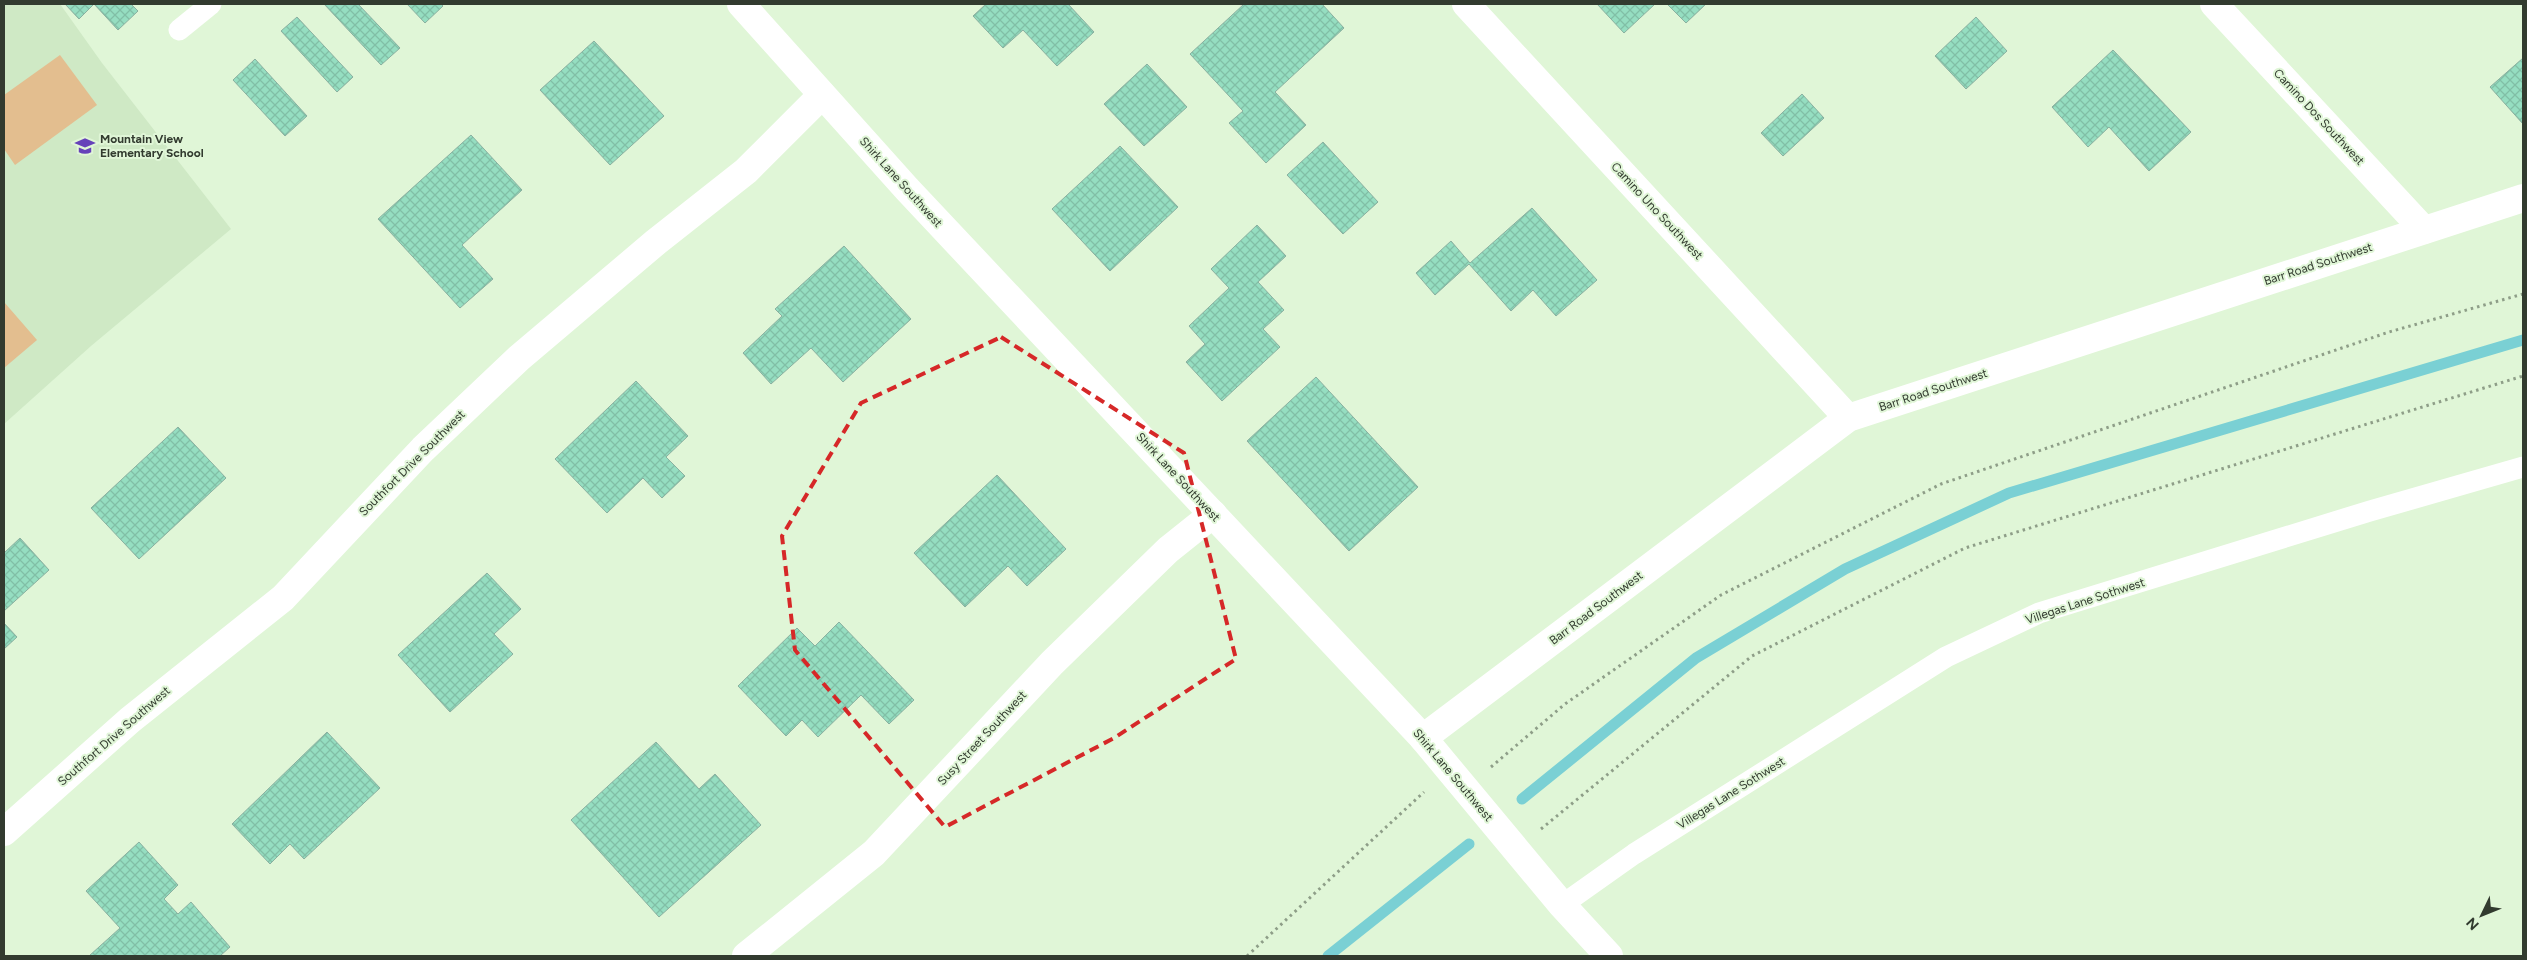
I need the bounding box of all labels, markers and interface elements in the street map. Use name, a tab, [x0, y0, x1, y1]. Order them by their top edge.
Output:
street label: Camino Dos Southwest	[2271, 66, 2367, 168]
place label: Mountain View Elementary School	[100, 132, 204, 160]
street label: Shirk Lane Southwest	[857, 134, 945, 230]
school or university icon: Mountain View Elementary School	[74, 135, 96, 157]
street label: Camino Uno Southwest	[1608, 160, 1706, 263]
street label: Barr Road Southwest	[2262, 240, 2374, 288]
street label: Barr Road Southwest	[1877, 366, 1989, 414]
street label: Southfort Drive Southwest	[356, 407, 468, 519]
street label: Shirk Lane Southwest	[1133, 430, 1223, 525]
street label: Barr Road Southwest	[1547, 568, 1646, 648]
street label: Villegas Lane Sothwest	[2024, 575, 2147, 627]
street label: Southfort Drive Southwest	[55, 683, 173, 789]
street label: Susy Street Southwest	[935, 688, 1030, 788]
street label: Shirk Lane Southwest	[1410, 726, 1496, 824]
street label: Villegas Lane Sothwest	[1674, 754, 1788, 832]
north arrow	[2457, 890, 2507, 940]
text: N	[2463, 914, 2483, 933]

